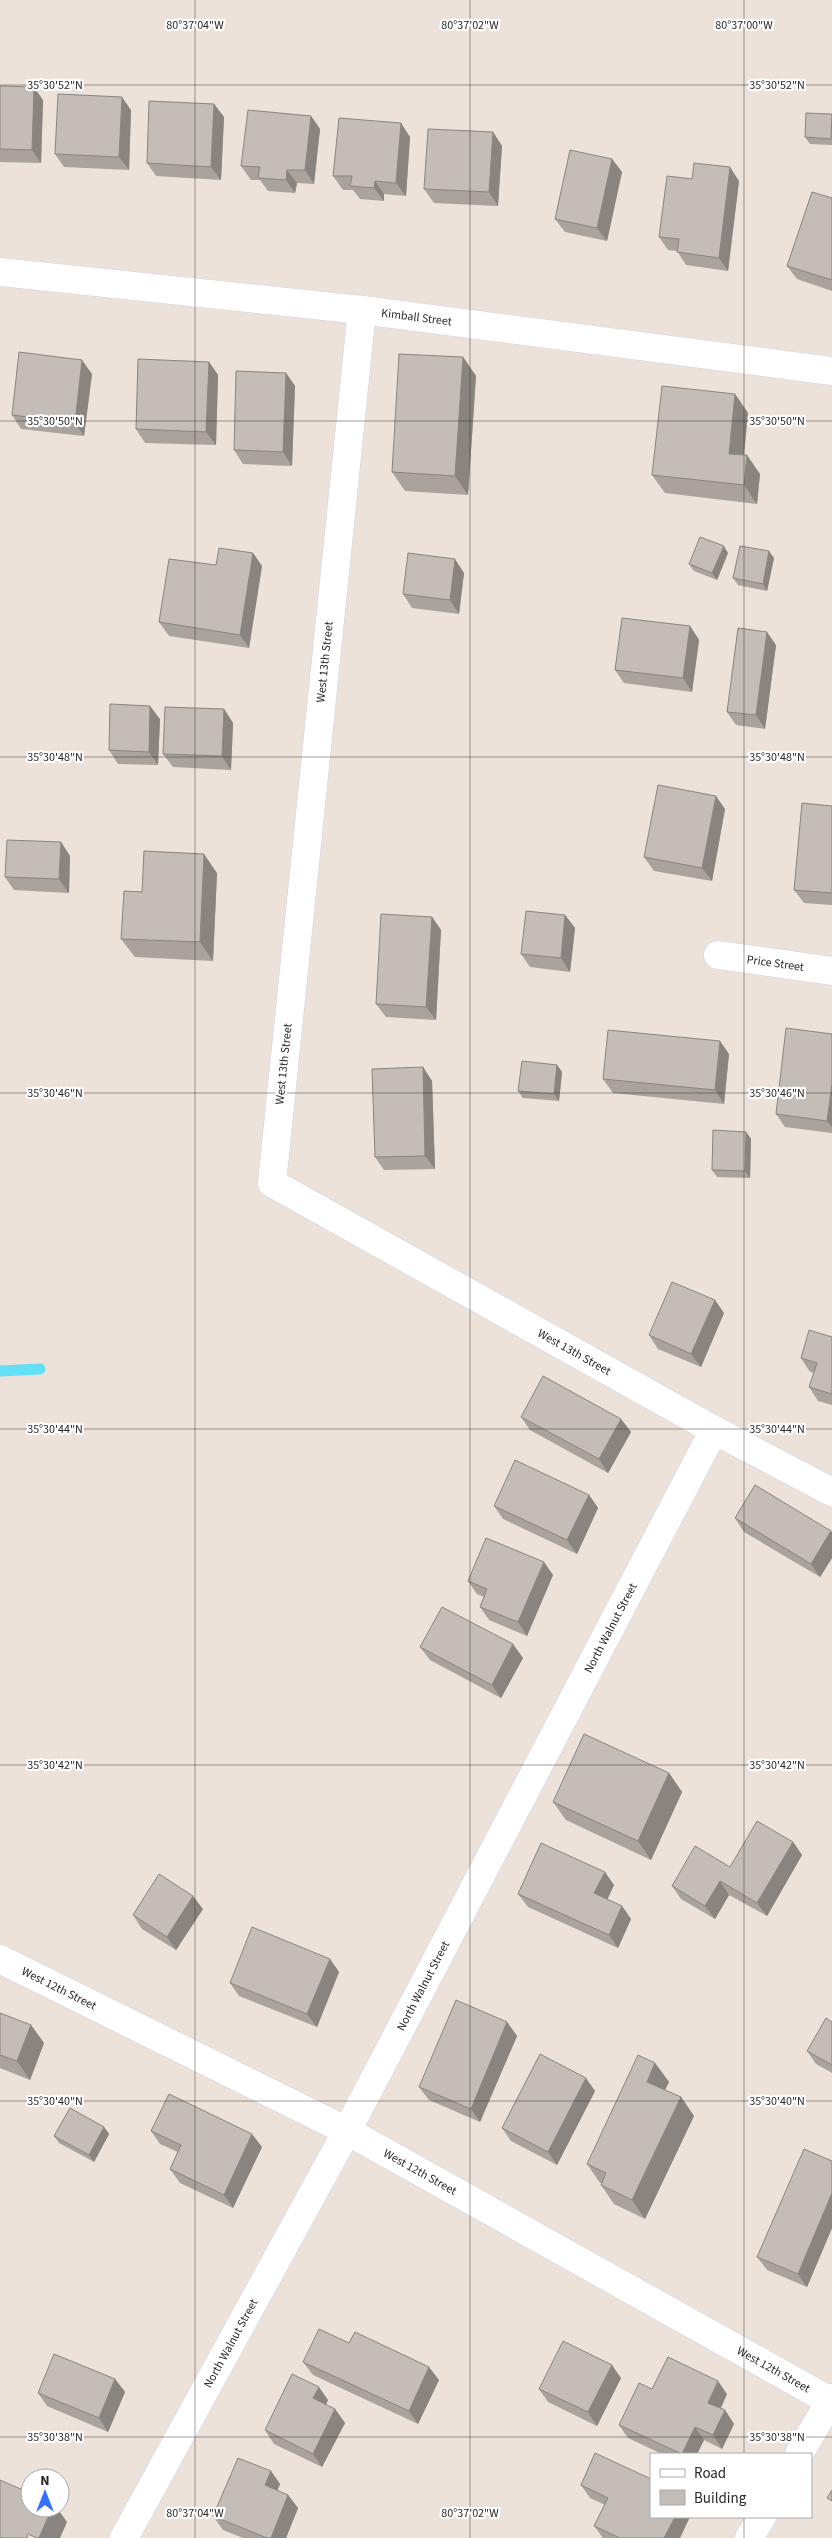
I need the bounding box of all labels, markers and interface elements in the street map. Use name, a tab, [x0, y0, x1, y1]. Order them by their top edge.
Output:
text: 80°37'04"W	[166, 17, 224, 34]
text: 80°37'02"W	[441, 17, 499, 34]
text: 80°37'00"W	[715, 17, 773, 34]
text: 35°30'52"N	[27, 77, 83, 94]
text: 35°30'52"N	[749, 77, 805, 94]
street label: Kimball Street	[380, 304, 453, 330]
text: 35°30'50"N	[27, 413, 83, 430]
text: 35°30'50"N	[749, 413, 805, 430]
street label: West 13th Street	[312, 621, 338, 703]
text: 35°30'48"N	[27, 749, 83, 766]
text: 35°30'48"N	[749, 749, 805, 766]
street label: Price Street	[746, 951, 805, 975]
street label: West 13th Street	[271, 1023, 297, 1105]
text: 35°30'46"N	[27, 1085, 83, 1102]
text: 35°30'46"N	[749, 1085, 805, 1102]
street label: West 13th Street	[535, 1325, 614, 1379]
text: 35°30'44"N	[27, 1421, 83, 1438]
text: 35°30'44"N	[749, 1421, 805, 1438]
street label: North Walnut Street	[580, 1580, 641, 1676]
text: 35°30'42"N	[27, 1757, 83, 1774]
text: 35°30'42"N	[749, 1757, 805, 1774]
street label: North Walnut Street	[392, 1938, 454, 2034]
street label: West 12th Street	[19, 1963, 100, 2014]
text: 35°30'40"N	[27, 2093, 83, 2110]
text: 35°30'40"N	[749, 2093, 805, 2110]
street label: West 12th Street	[380, 2144, 460, 2199]
street label: North Walnut Street	[199, 2296, 262, 2391]
street label: West 12th Street	[734, 2342, 813, 2397]
text: 35°30'38"N	[27, 2429, 83, 2446]
text: 35°30'38"N	[749, 2429, 805, 2446]
legend	[650, 2453, 812, 2518]
text: Road	[694, 2463, 726, 2484]
north arrow	[20, 2468, 70, 2518]
text: N	[40, 2471, 50, 2491]
text: Building	[694, 2488, 747, 2509]
text: 80°37'04"W	[166, 2505, 224, 2522]
text: 80°37'02"W	[441, 2505, 499, 2522]

